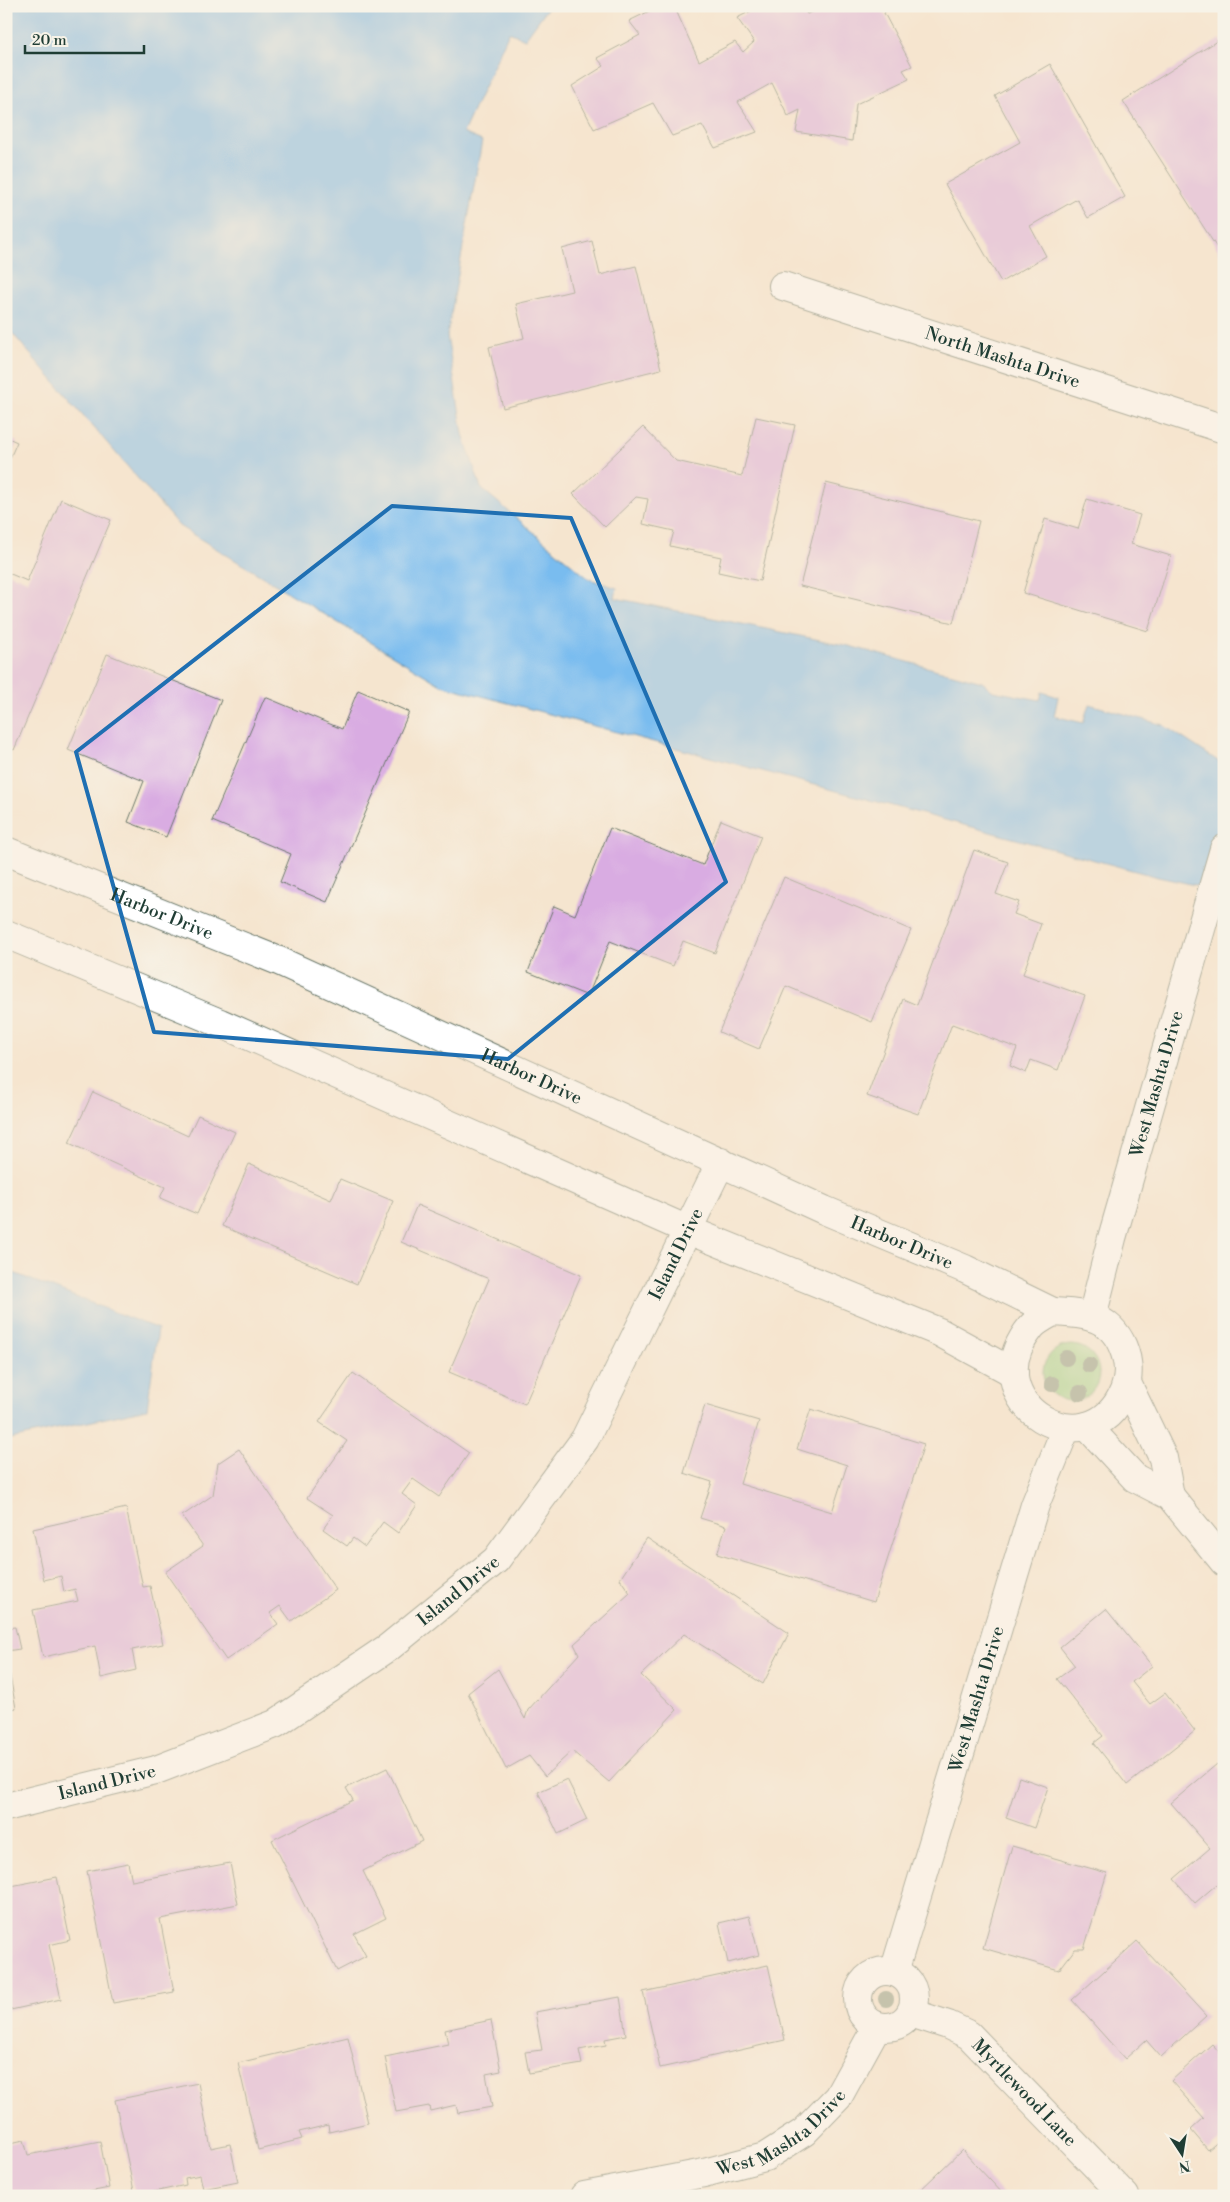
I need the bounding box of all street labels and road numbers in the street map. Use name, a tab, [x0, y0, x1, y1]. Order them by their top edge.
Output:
street label: North Mashta Drive	[922, 322, 1083, 394]
street label: Harbor Drive	[107, 883, 216, 945]
street label: West Mashta Drive	[1125, 1008, 1189, 1161]
street label: Harbor Drive	[477, 1044, 586, 1110]
street label: Island Drive	[644, 1204, 709, 1304]
street label: Harbor Drive	[847, 1211, 956, 1275]
street label: Island Drive	[413, 1551, 505, 1631]
street label: West Mashta Drive	[944, 1623, 1010, 1776]
street label: Island Drive	[56, 1759, 158, 1806]
street label: Myrtlewood Lane	[967, 2034, 1082, 2151]
street label: West Mashta Drive	[713, 2086, 852, 2182]

